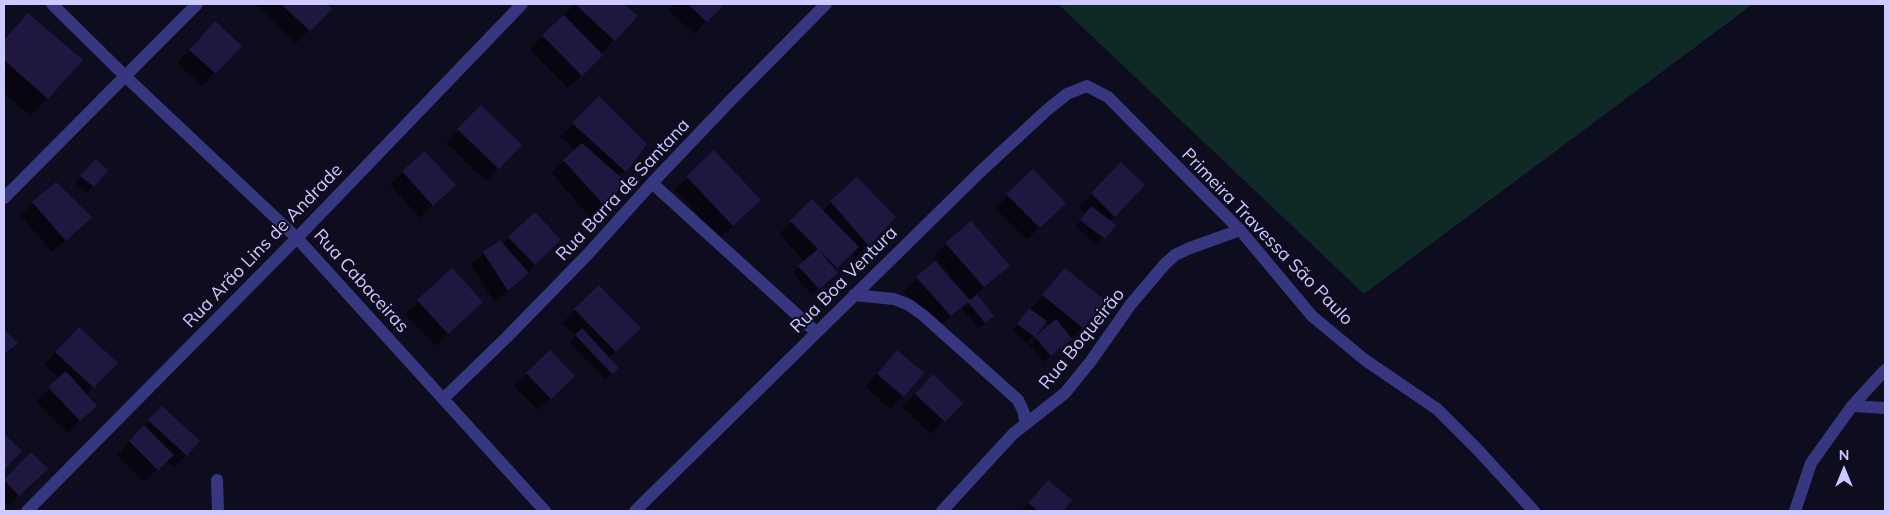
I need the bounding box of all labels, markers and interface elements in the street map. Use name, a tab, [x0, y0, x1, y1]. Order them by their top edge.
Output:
street label: Rua Barra de Santana	[552, 115, 694, 265]
street label: Primeira Travessa São Paulo	[1177, 144, 1357, 330]
street label: Rua Arão Lins de Andrade	[179, 159, 347, 333]
street label: Rua Boa Ventura	[786, 222, 902, 338]
street label: Rua Cabaceiras	[309, 225, 413, 337]
street label: Rua Boqueirão	[1035, 284, 1129, 394]
north arrow	[1819, 445, 1869, 495]
text: N	[1839, 446, 1849, 464]

